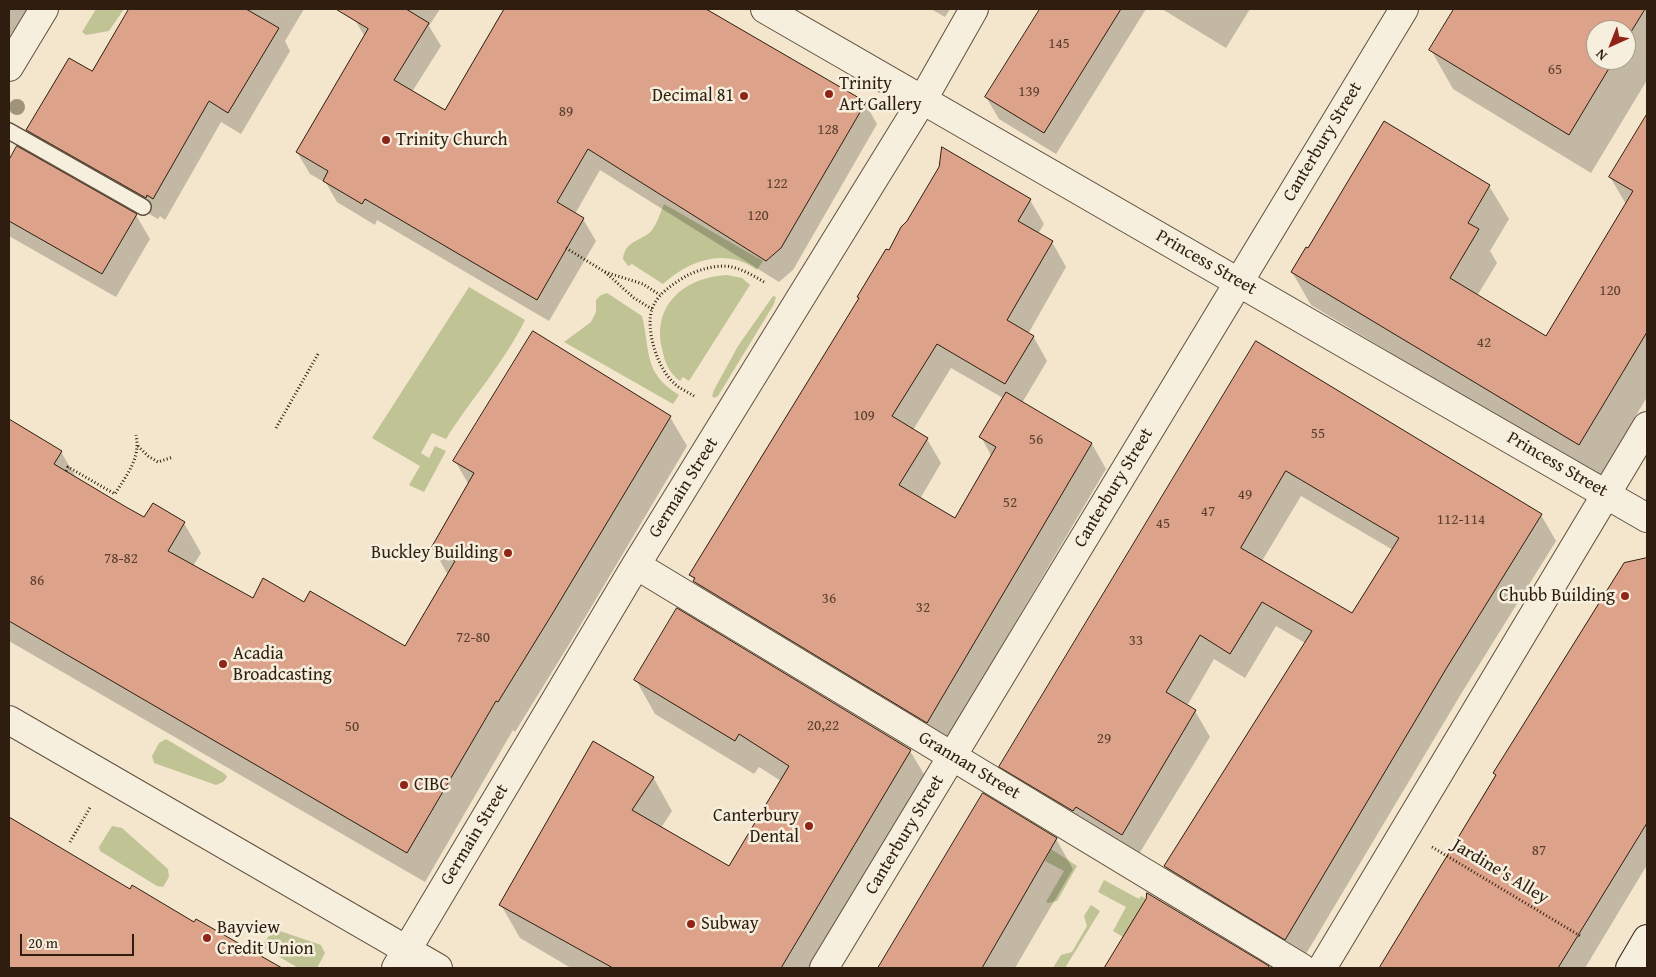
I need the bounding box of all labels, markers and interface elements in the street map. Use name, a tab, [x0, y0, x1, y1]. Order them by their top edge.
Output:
north arrow	[1586, 20, 1636, 70]
house number: 145	[1048, 35, 1070, 53]
text: N	[1591, 45, 1612, 66]
house number: 65	[1548, 61, 1562, 79]
place label: Trinity Art Gallery	[839, 73, 922, 116]
street label: Canterbury Street	[1279, 78, 1367, 206]
house number: 139	[1018, 83, 1040, 101]
place label: Decimal 81	[652, 85, 734, 107]
marker: Trinity Art Gallery	[823, 88, 835, 100]
marker: Decimal 81	[738, 90, 750, 102]
house number: 89	[559, 103, 573, 121]
house number: 128	[817, 121, 839, 139]
place label: Trinity Church	[396, 129, 508, 151]
marker: Trinity Church	[380, 134, 392, 146]
house number: 122	[766, 175, 788, 193]
house number: 120	[747, 207, 769, 225]
street label: Princess Street	[1152, 226, 1260, 300]
house number: 120	[1599, 282, 1621, 300]
house number: 42	[1477, 334, 1491, 352]
house number: 109	[853, 407, 875, 425]
street label: Canterbury Street	[1070, 424, 1158, 552]
house number: 55	[1311, 425, 1325, 443]
street label: Princess Street	[1503, 428, 1611, 502]
house number: 56	[1029, 431, 1043, 449]
street label: Germain Street	[645, 434, 723, 542]
house number: 49	[1238, 486, 1252, 504]
house number: 52	[1003, 494, 1017, 512]
house number: 47	[1201, 503, 1215, 521]
house number: 112-114	[1437, 511, 1485, 529]
house number: 45	[1156, 515, 1170, 533]
place label: Buckley Building	[371, 542, 498, 564]
marker: Buckley Building	[502, 547, 514, 559]
house number: 78-82	[104, 550, 138, 568]
house number: 86	[30, 572, 44, 590]
place label: Chubb Building	[1499, 585, 1615, 607]
house number: 36	[822, 590, 836, 608]
marker: Chubb Building	[1619, 590, 1631, 602]
house number: 32	[916, 599, 930, 617]
house number: 72-80	[456, 629, 490, 647]
house number: 33	[1129, 632, 1143, 650]
place label: Acadia Broadcasting	[233, 643, 332, 686]
marker: Acadia Broadcasting	[217, 658, 229, 670]
house number: 20,22	[807, 717, 839, 735]
house number: 50	[345, 718, 359, 736]
street label: Grannan Street	[914, 727, 1024, 805]
house number: 29	[1097, 730, 1111, 748]
street label: Canterbury Street	[861, 771, 949, 899]
place label: CIBC	[414, 774, 449, 796]
marker: CIBC	[398, 779, 410, 791]
street label: Germain Street	[436, 780, 514, 890]
place label: Canterbury Dental	[713, 805, 799, 848]
marker: Canterbury Dental	[803, 820, 815, 832]
street label: Jardine's Alley	[1448, 835, 1552, 909]
house number: 87	[1532, 842, 1546, 860]
place label: Subway	[701, 913, 759, 935]
place label: Bayview Credit Union	[217, 917, 314, 960]
marker: Subway	[685, 918, 697, 930]
scale bar	[22, 924, 136, 956]
text: 20 m	[28, 932, 58, 953]
marker: Bayview Credit Union	[201, 932, 213, 944]

